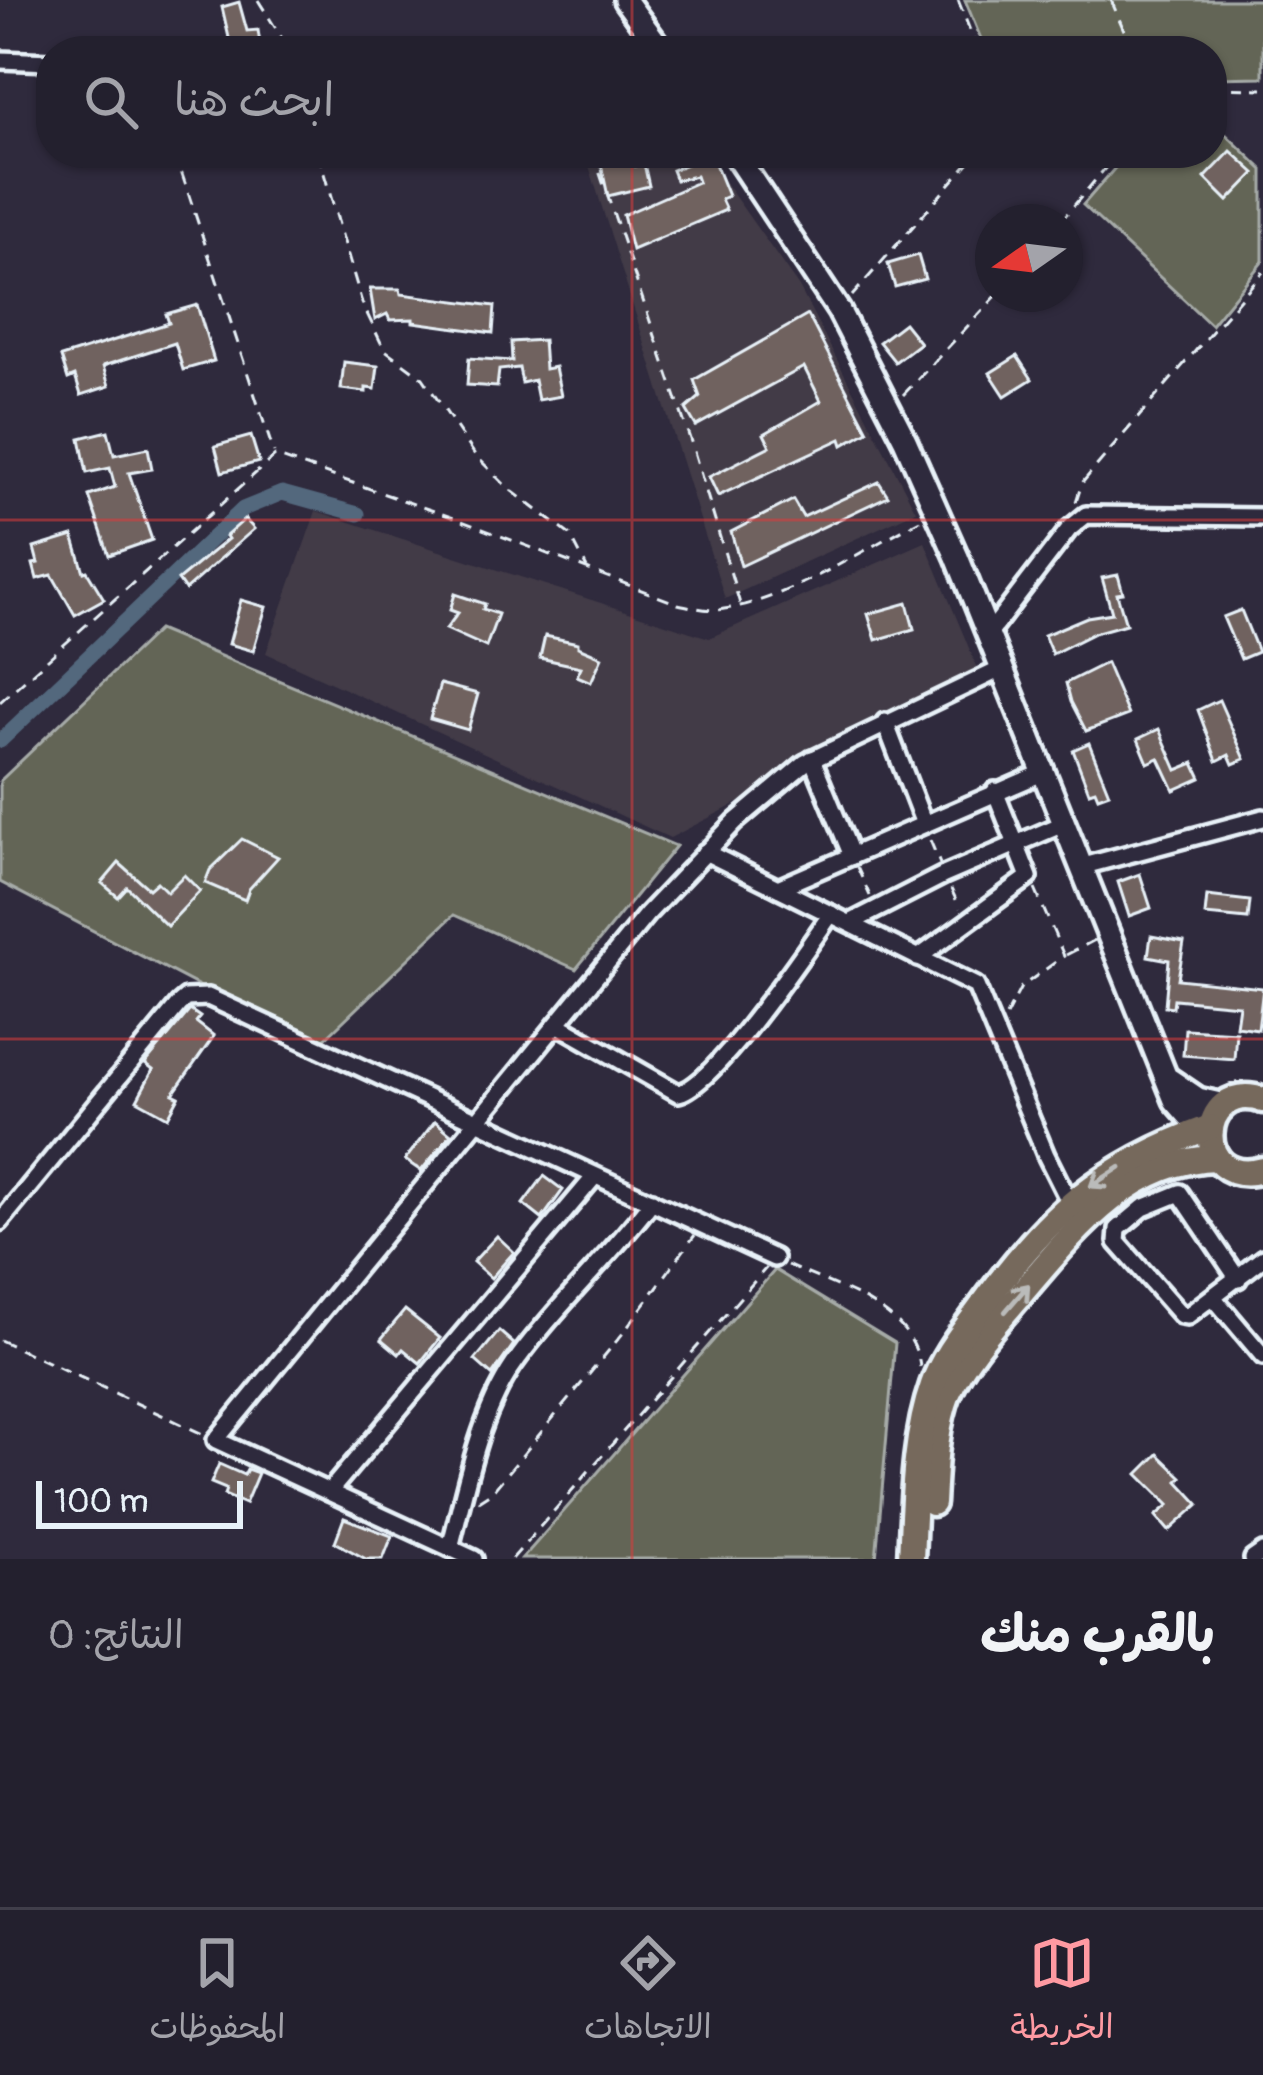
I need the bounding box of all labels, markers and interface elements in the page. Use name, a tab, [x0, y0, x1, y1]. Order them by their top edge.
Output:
search box	[36, 36, 1227, 168]
icon: search	[78, 69, 144, 135]
text: ابحث هنا	[174, 73, 334, 129]
north arrow	[975, 204, 1083, 312]
one-way arrow	[1088, 1164, 1122, 1189]
one-way arrow	[1003, 1283, 1030, 1314]
scale bar	[36, 1475, 243, 1528]
text: 100 m	[54, 1481, 148, 1522]
text: بالقرب منك	[980, 1603, 1215, 1667]
text: النتائج: 0	[48, 1611, 184, 1660]
tab: المحفوظات	[149, 1930, 285, 2056]
tab: الاتجاهات	[584, 1930, 712, 2056]
tab: الخريطة	[1011, 1930, 1114, 2056]

